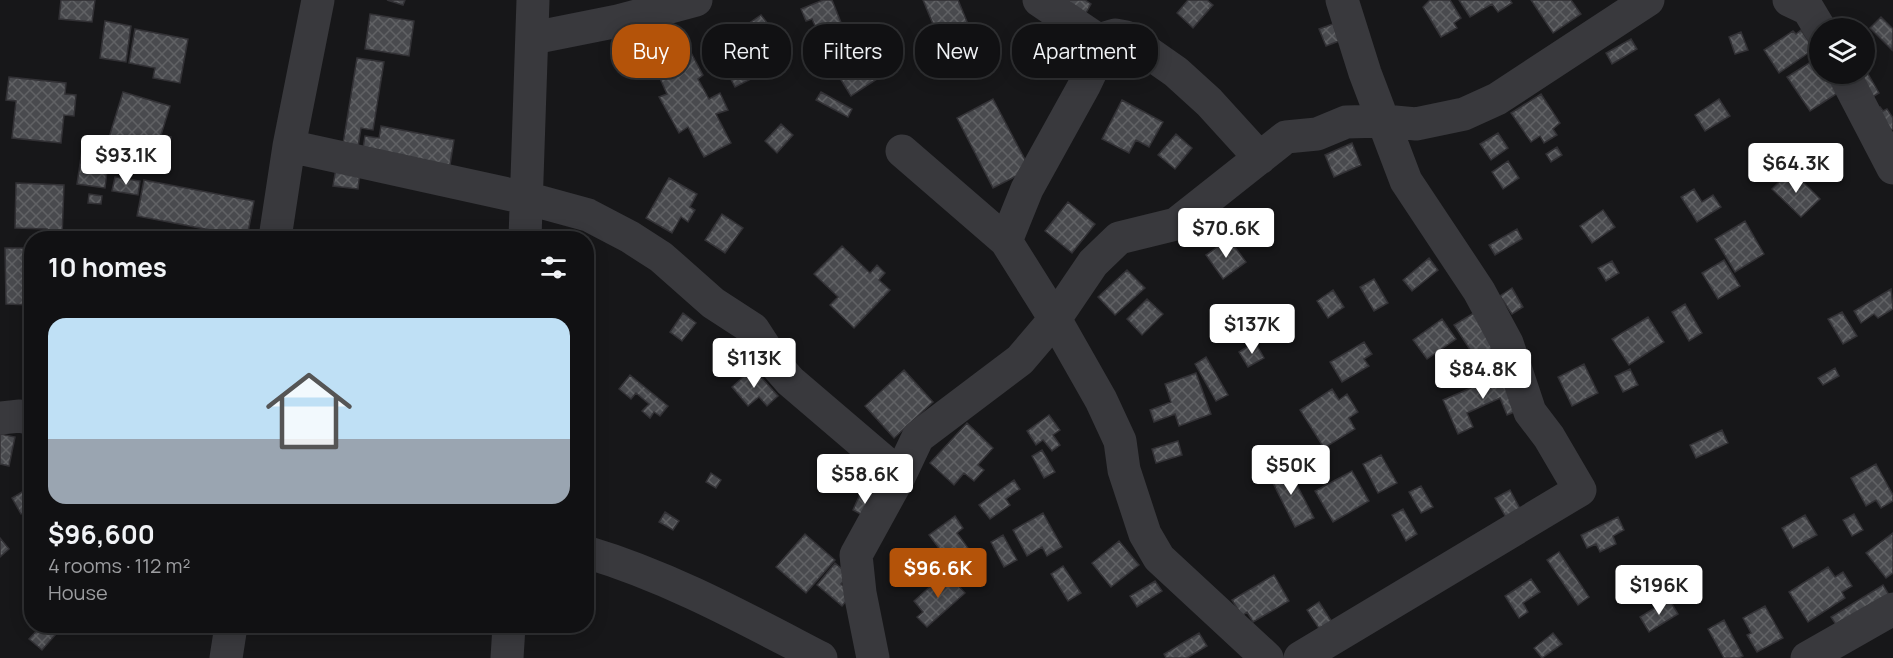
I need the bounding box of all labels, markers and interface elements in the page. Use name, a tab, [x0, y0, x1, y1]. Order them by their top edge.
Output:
map controls	[1809, 18, 1875, 84]
button: layers	[1809, 18, 1875, 84]
chip: Buy	[612, 24, 690, 78]
chip: Rent	[702, 24, 791, 78]
chip: Filters	[803, 24, 903, 78]
chip: New	[915, 24, 1000, 78]
chip: Apartment	[1012, 24, 1158, 78]
pin: $93.1K	[77, 135, 175, 186]
text: $93.1K	[95, 141, 157, 168]
pin: $64.3K	[1747, 143, 1845, 194]
text: $64.3K	[1762, 149, 1830, 176]
pin: $70.6K	[1177, 208, 1275, 259]
text: $70.6K	[1192, 214, 1260, 241]
text: 10 homes	[48, 249, 167, 285]
icon: filters	[537, 251, 570, 284]
pin: $137K	[1210, 304, 1294, 355]
text: $137K	[1224, 310, 1280, 337]
pin: $113K	[712, 338, 796, 389]
text: $113K	[727, 344, 781, 371]
pin: $84.8K	[1434, 349, 1532, 400]
text: $84.8K	[1449, 355, 1517, 382]
icon: home	[255, 357, 363, 465]
pin: $50K	[1255, 445, 1327, 496]
text: $50K	[1266, 451, 1316, 478]
pin: $58.6K	[816, 454, 914, 505]
text: $58.6K	[831, 460, 899, 487]
text: $96,600	[48, 516, 155, 552]
pin: $96.6K	[889, 548, 987, 599]
text: 4 rooms · 112 m²	[48, 552, 190, 579]
text: $96.6K	[904, 554, 972, 581]
pin: $196K	[1617, 565, 1701, 616]
text: $196K	[1629, 571, 1689, 598]
text: House	[48, 579, 108, 606]

